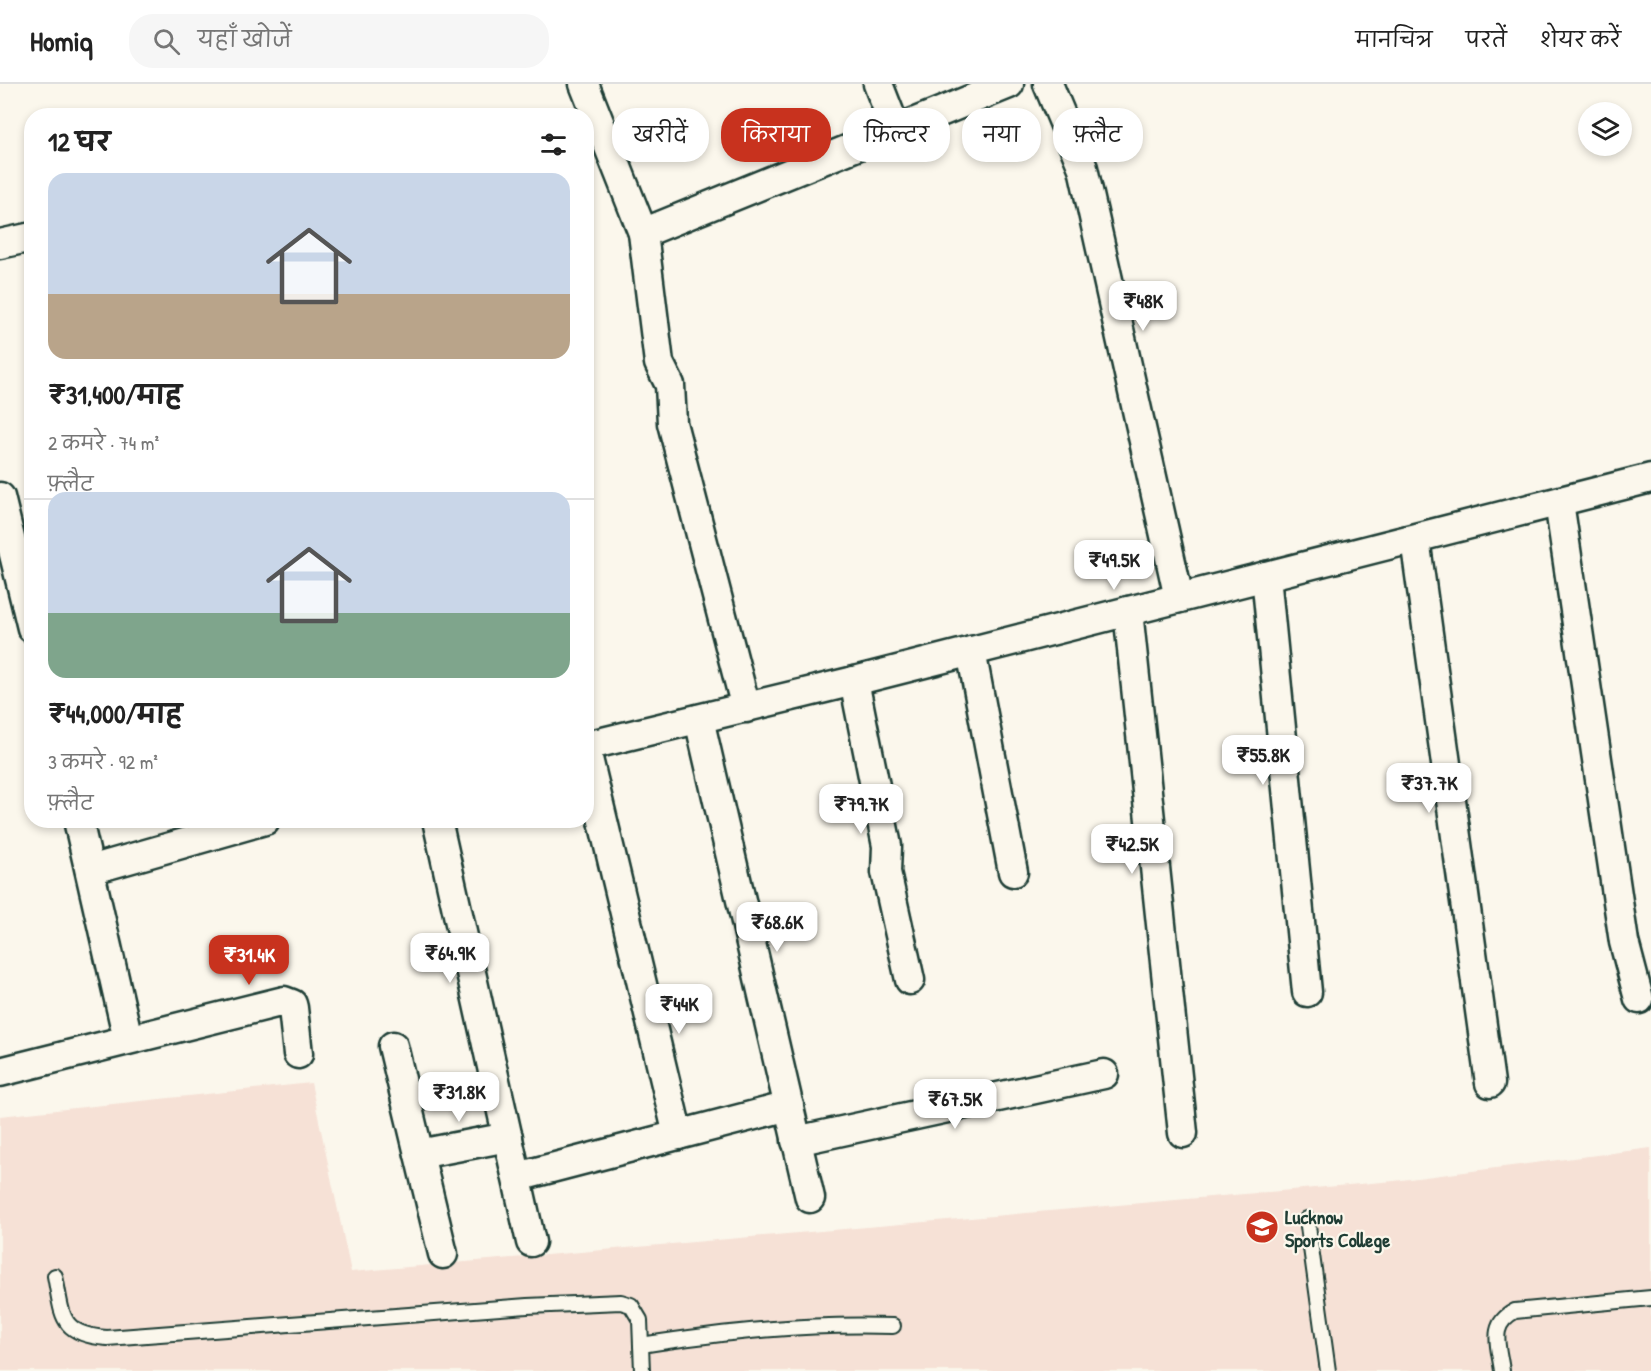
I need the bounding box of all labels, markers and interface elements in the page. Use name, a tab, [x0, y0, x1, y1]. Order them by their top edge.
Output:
search box	[129, 14, 549, 68]
text: Homiq	[30, 22, 93, 60]
text: यहाँ खोजें	[198, 24, 292, 54]
icon: search	[150, 25, 183, 58]
text: मानचित्र	[1356, 25, 1433, 54]
text: परतें	[1466, 25, 1507, 54]
text: शेयर करें	[1540, 25, 1621, 54]
map controls	[1578, 102, 1632, 156]
button: layers	[1578, 102, 1632, 156]
chip: खरीदें	[612, 108, 709, 162]
chip: किराया	[721, 108, 831, 162]
chip: फ़िल्टर	[843, 108, 950, 162]
chip: नया	[962, 108, 1041, 162]
chip: फ़्लैट	[1053, 108, 1143, 162]
text: 12 घर	[48, 124, 110, 159]
icon: filters	[537, 128, 570, 161]
icon: home	[255, 212, 363, 320]
pin: ₹48K	[1107, 281, 1179, 332]
text: ₹48K	[1123, 287, 1163, 314]
text: ₹31,400/माह	[48, 377, 182, 412]
text: 2 कमरे · 74 m²	[48, 429, 159, 456]
text: फ़्लैट	[48, 470, 94, 497]
icon: home	[255, 531, 363, 639]
pin: ₹49.5K	[1065, 540, 1163, 591]
text: ₹49.5K	[1088, 546, 1140, 573]
text: ₹44,000/माह	[48, 696, 182, 731]
pin: ₹55.8K	[1214, 735, 1312, 786]
text: ₹55.8K	[1236, 741, 1290, 768]
text: 3 कमरे · 92 m²	[48, 748, 158, 775]
pin: ₹37.7K	[1380, 763, 1478, 814]
text: ₹37.7K	[1400, 769, 1458, 796]
pin: ₹79.7K	[812, 784, 910, 835]
text: फ़्लैट	[48, 789, 94, 816]
text: ₹79.7K	[833, 790, 889, 817]
pin: ₹42.5K	[1083, 824, 1181, 875]
text: ₹42.5K	[1105, 830, 1159, 857]
pin: ₹68.6K	[728, 902, 826, 953]
text: ₹68.6K	[750, 908, 804, 935]
pin: ₹64.9K	[401, 933, 499, 984]
pin: ₹31.4K	[200, 935, 298, 986]
text: ₹64.9K	[424, 939, 476, 966]
text: ₹31.4K	[223, 941, 275, 968]
pin: ₹44K	[643, 984, 715, 1035]
text: ₹44K	[659, 990, 699, 1017]
pin: ₹31.8K	[410, 1072, 508, 1123]
text: ₹31.8K	[432, 1078, 486, 1105]
pin: ₹67.5K	[906, 1079, 1004, 1130]
text: ₹67.5K	[928, 1085, 982, 1112]
place label: Lucknow Sports College	[1285, 1203, 1390, 1254]
school or university icon: Lucknow Sports College	[1244, 1209, 1280, 1245]

